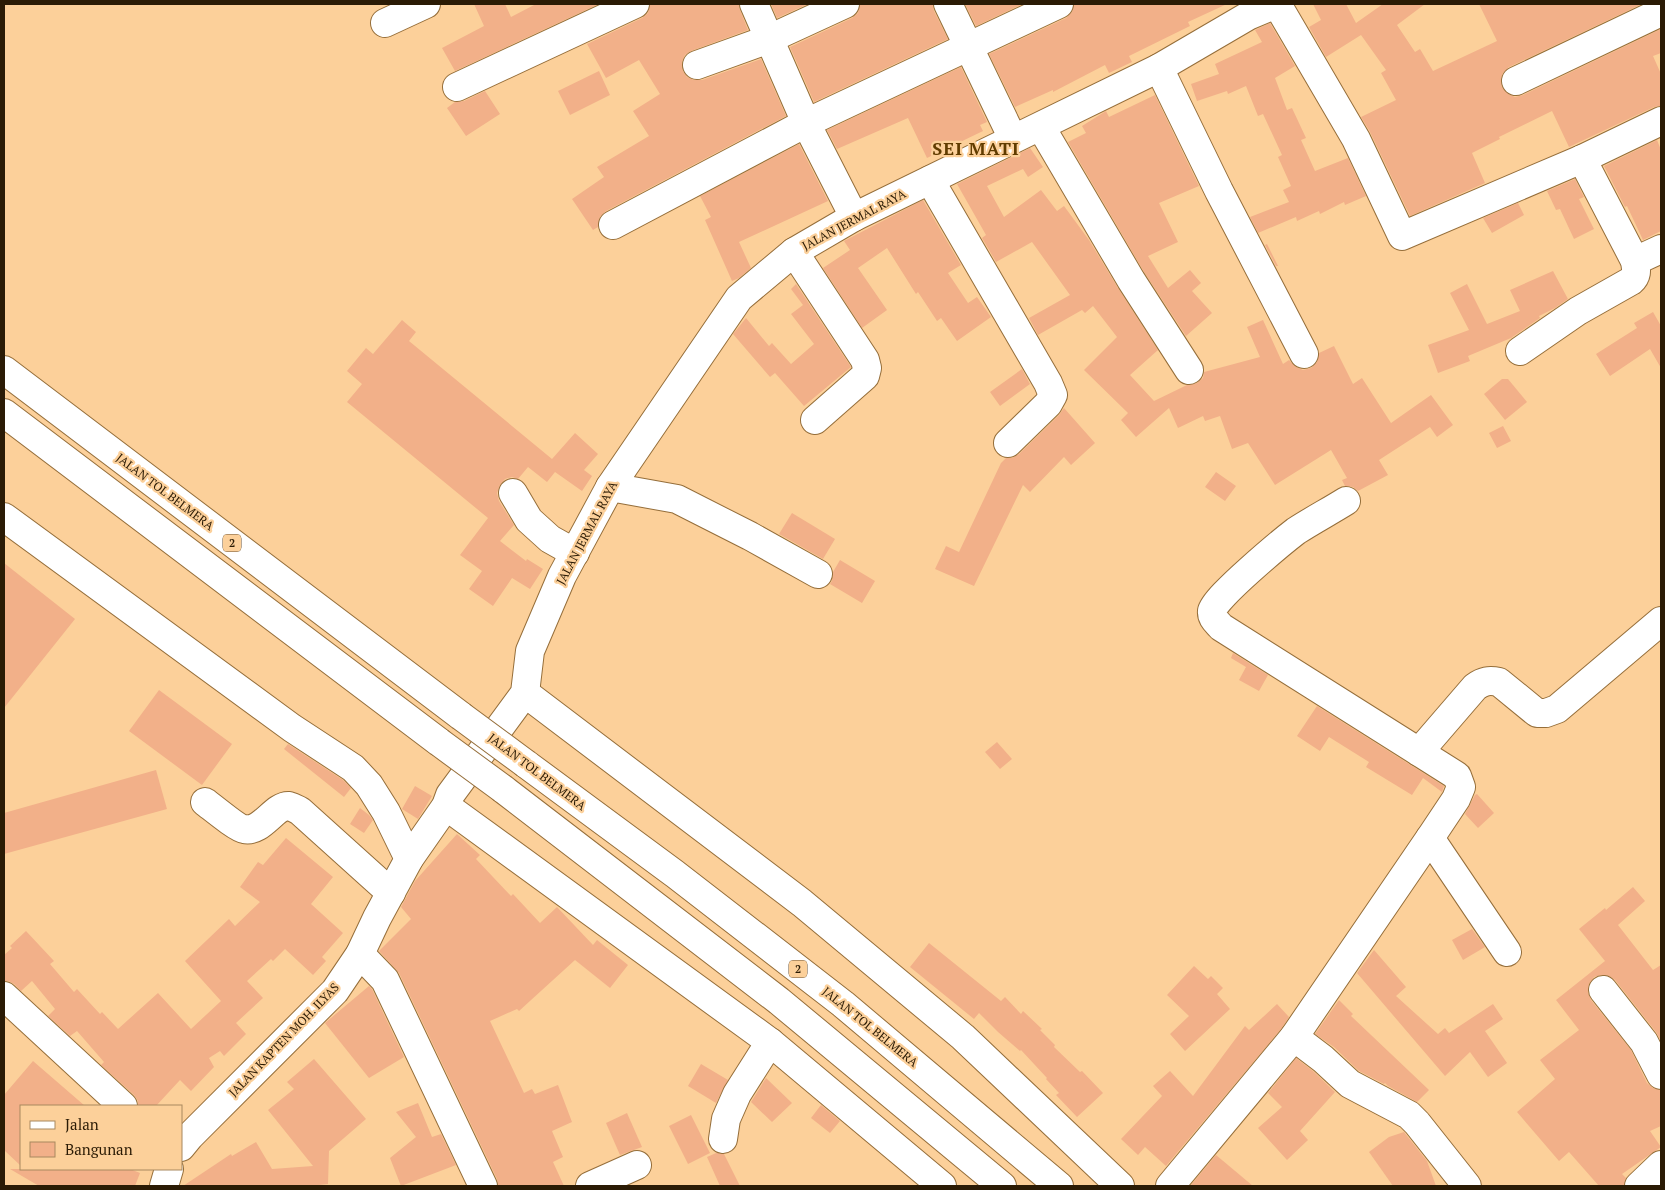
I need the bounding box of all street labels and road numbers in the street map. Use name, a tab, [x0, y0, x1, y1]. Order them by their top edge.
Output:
street label: JALAN JERMAL RAYA	[799, 186, 909, 253]
street label: JALAN TOL BELMERA	[113, 450, 218, 534]
street label: JALAN JERMAL RAYA	[553, 478, 621, 587]
road number: 2	[223, 534, 241, 552]
street label: JALAN TOL BELMERA	[485, 730, 590, 814]
road number: 2	[789, 961, 807, 978]
street label: JALAN KAPTEN MOH. ILYAS	[225, 980, 342, 1100]
street label: JALAN TOL BELMERA	[820, 984, 922, 1070]

